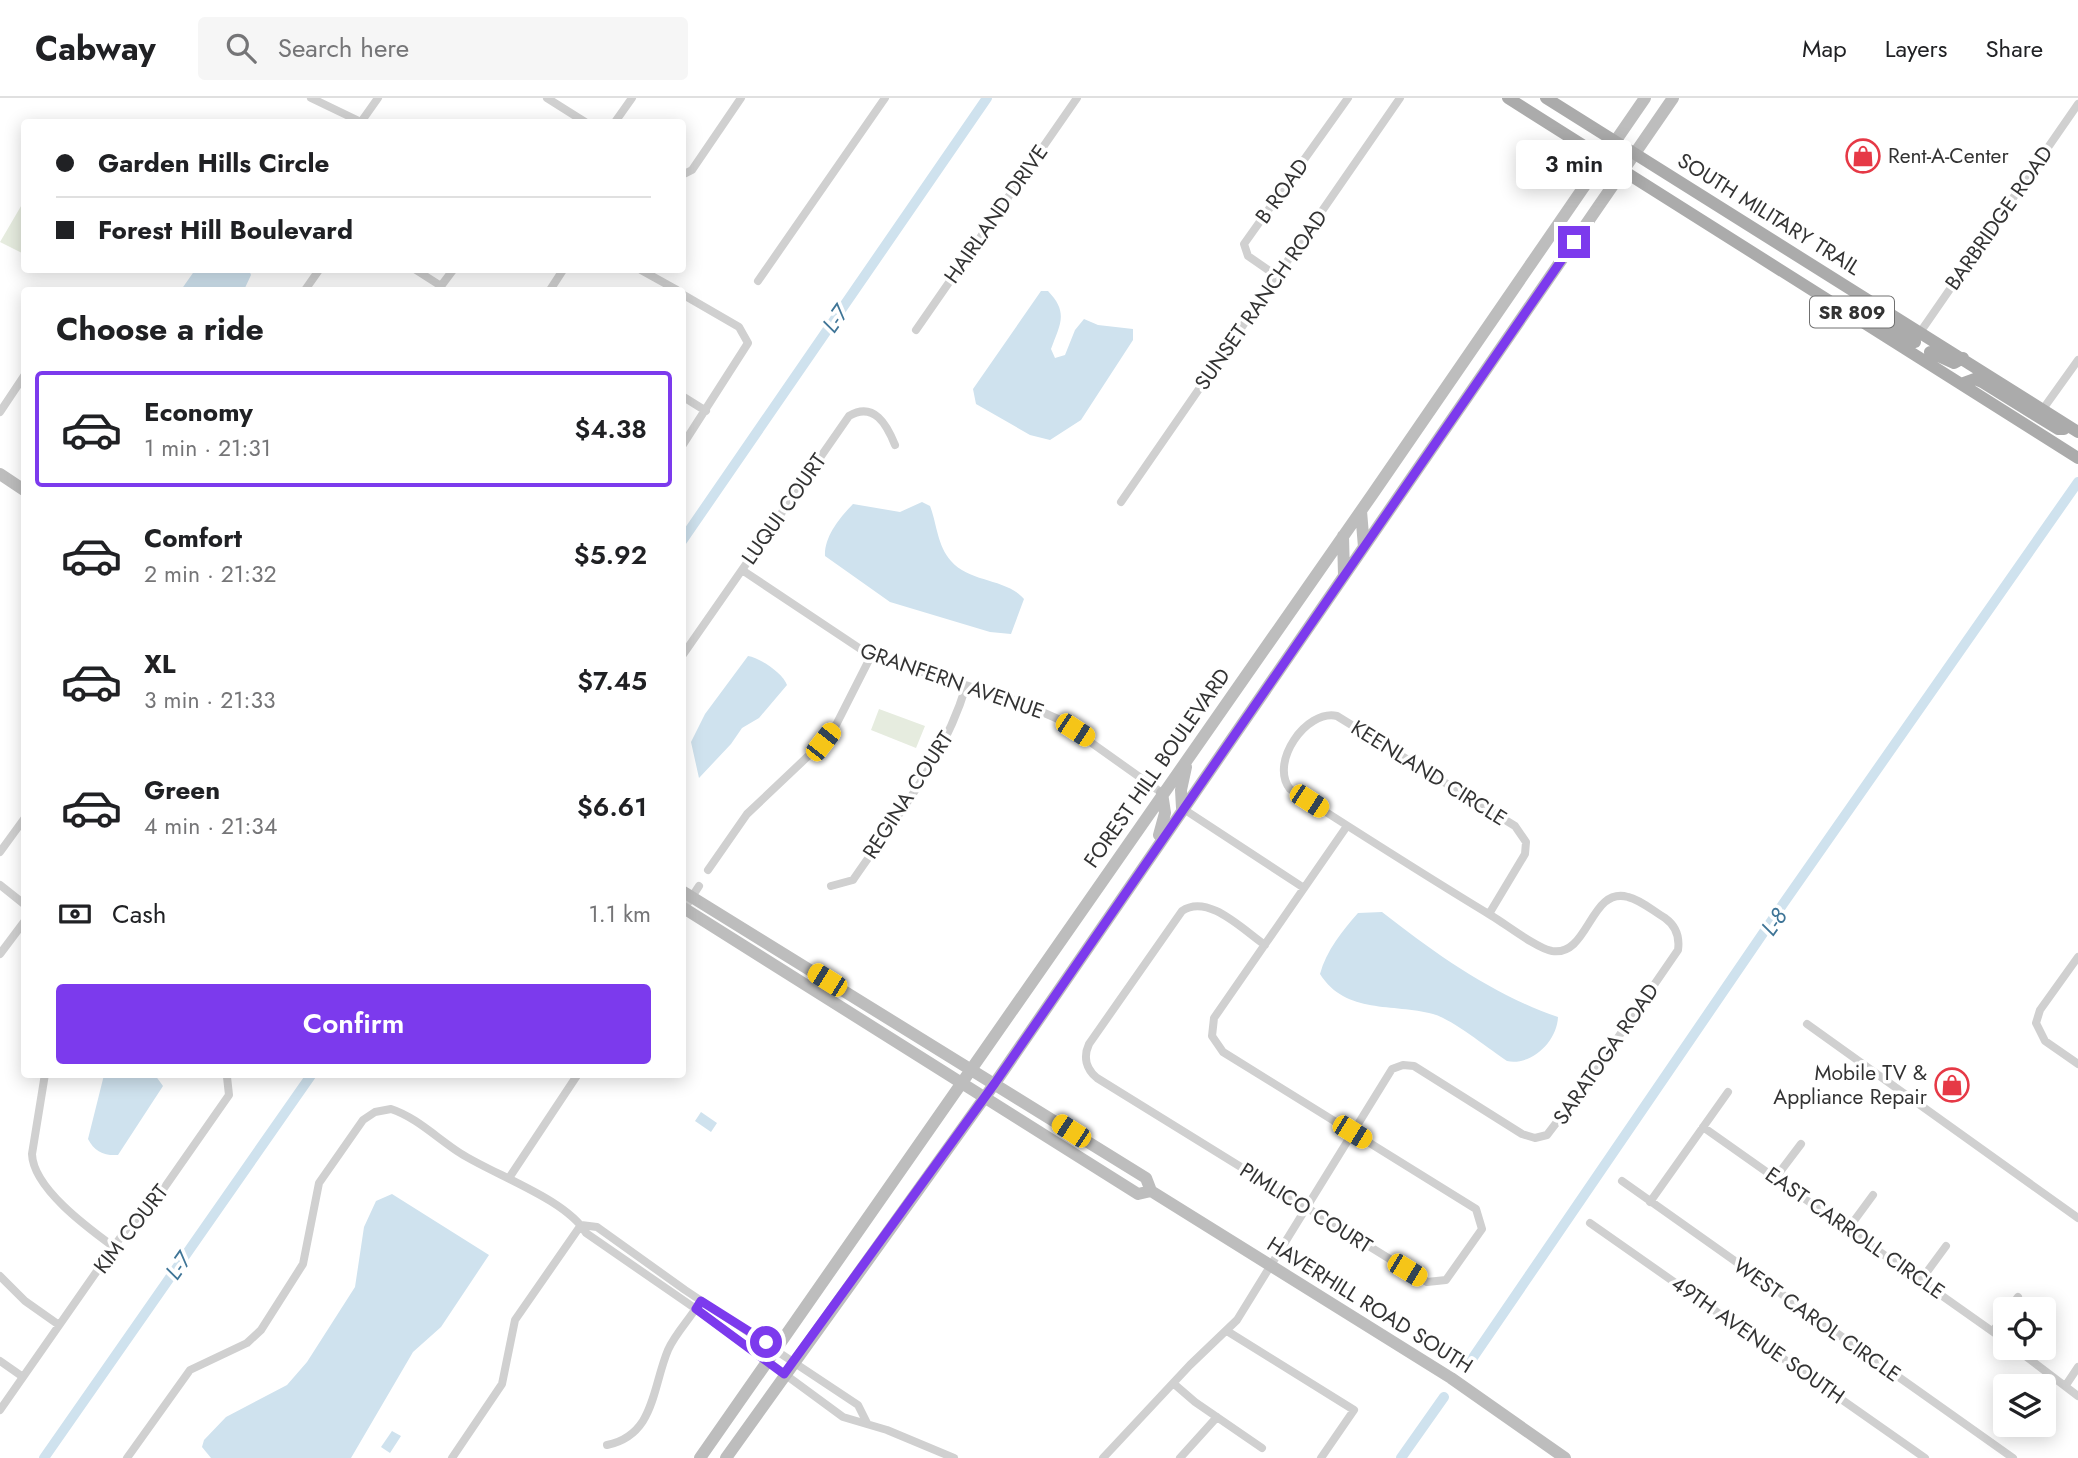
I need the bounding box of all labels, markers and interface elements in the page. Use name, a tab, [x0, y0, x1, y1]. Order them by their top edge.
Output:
search box	[198, 17, 688, 80]
text: Cabway	[35, 25, 156, 72]
icon: search	[222, 29, 260, 67]
text: Search here	[278, 29, 409, 67]
text: Map	[1802, 31, 1847, 66]
text: Layers	[1885, 31, 1947, 66]
text: Share	[1985, 31, 2043, 66]
shop icon: Rent-A-Center	[1844, 137, 1882, 175]
street label: HAIRLAND DRIVE	[937, 139, 1055, 289]
street label: BARBRIDGE ROAD	[1938, 140, 2060, 296]
callout: 3 min	[1516, 141, 1632, 190]
place label: Rent-A-Center	[1888, 141, 2009, 171]
text: Garden Hills Circle	[98, 144, 329, 182]
street label: SOUTH MILITARY TRAIL	[1672, 146, 1867, 283]
text: 3 min	[1545, 147, 1603, 181]
street label: B ROAD	[1248, 152, 1316, 230]
street label: SUNSET RANCH ROAD	[1187, 204, 1335, 396]
text: Forest Hill Boulevard	[98, 211, 353, 249]
route end	[1558, 226, 1590, 258]
road number: SR 809	[1810, 296, 1894, 328]
water label: L-7	[813, 297, 858, 340]
text: Choose a ride	[56, 306, 264, 352]
text: Economy	[144, 393, 253, 431]
icon: car	[60, 398, 123, 461]
text: $4.38	[575, 410, 647, 448]
text: 1 min · 21:31	[144, 431, 271, 465]
street label: LUQUI COURT	[735, 447, 834, 571]
text: Comfort	[144, 519, 242, 557]
icon: car	[60, 524, 123, 587]
text: $5.92	[574, 536, 647, 574]
text: 2 min · 21:32	[144, 557, 277, 591]
street label: GRANFERN AVENUE	[856, 635, 1048, 727]
text: XL	[144, 645, 176, 683]
icon: car	[60, 650, 123, 713]
text: $7.45	[577, 662, 647, 700]
street label: FOREST HILL BOULEVARD	[1077, 662, 1237, 874]
text: 3 min · 21:33	[144, 683, 276, 717]
car	[1052, 710, 1099, 750]
street label: KEENLAND CIRCLE	[1345, 713, 1513, 833]
car	[802, 719, 845, 765]
street label: REGINA COURT	[855, 725, 961, 865]
text: Green	[144, 771, 220, 809]
icon: car	[60, 776, 123, 839]
car	[1286, 781, 1333, 821]
text: $6.61	[577, 788, 647, 826]
text: 4 min · 21:34	[144, 809, 277, 843]
icon: cash	[56, 895, 94, 933]
text: Cash	[112, 895, 166, 933]
text: 1.1 km	[588, 897, 651, 931]
water label: L-8	[1752, 901, 1796, 943]
car	[804, 960, 851, 1000]
street label: SARATOGA ROAD	[1546, 977, 1666, 1131]
button: Confirm	[56, 984, 651, 1064]
place label: Mobile TV & Appliance Repair	[1773, 1058, 1928, 1112]
shop icon: Mobile TV & Appliance Repair	[1933, 1066, 1971, 1104]
car	[1048, 1111, 1095, 1151]
car	[1329, 1112, 1376, 1152]
street label: PIMLICO COURT	[1234, 1155, 1378, 1261]
street label: EAST CARROLL CIRCLE	[1759, 1160, 1951, 1306]
street label: KIM COURT	[87, 1178, 176, 1280]
street label: HAVERHILL ROAD SOUTH	[1261, 1229, 1479, 1381]
water label: L-7	[156, 1244, 201, 1287]
car	[1384, 1250, 1431, 1290]
street label: WEST CAROL CIRCLE	[1727, 1251, 1907, 1389]
street label: 49TH AVENUE SOUTH	[1665, 1269, 1851, 1411]
map controls	[1993, 1297, 2056, 1437]
button: locate	[1993, 1297, 2056, 1360]
route start	[750, 1326, 782, 1358]
button: layers	[1993, 1374, 2056, 1437]

